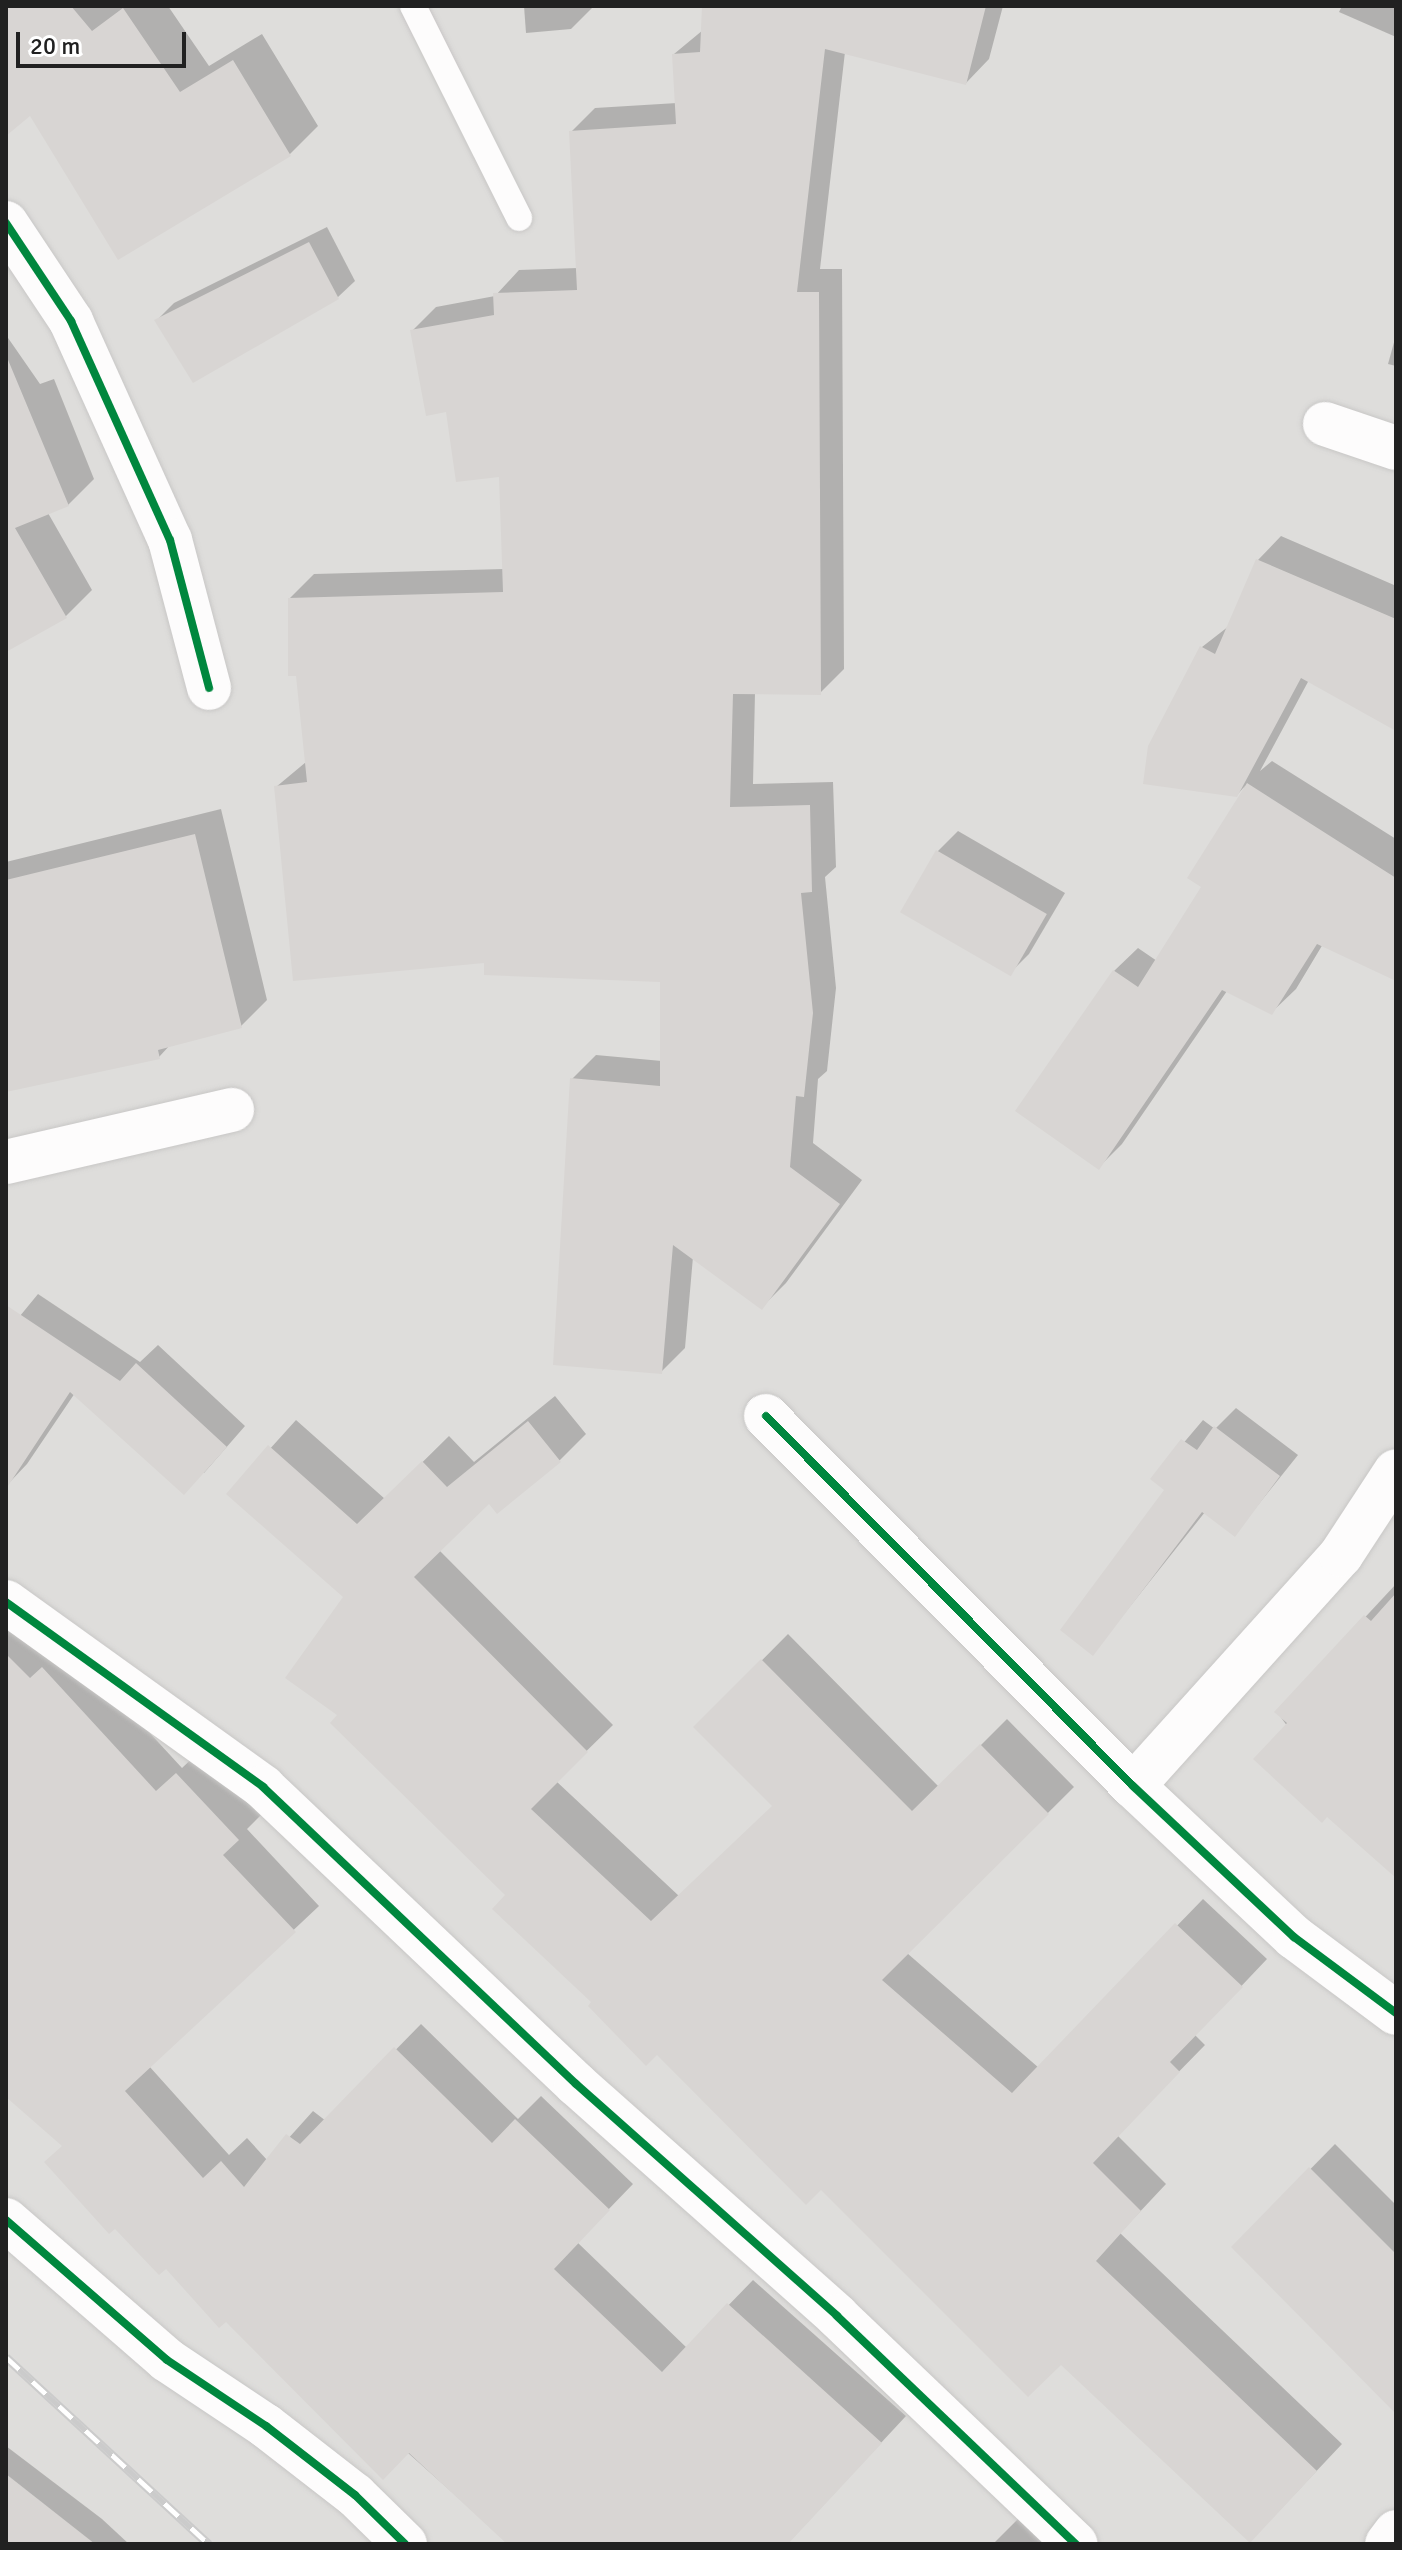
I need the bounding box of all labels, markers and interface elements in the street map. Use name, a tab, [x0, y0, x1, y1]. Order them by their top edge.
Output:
scale bar	[20, 16, 190, 66]
text: 20 m	[30, 31, 80, 61]

